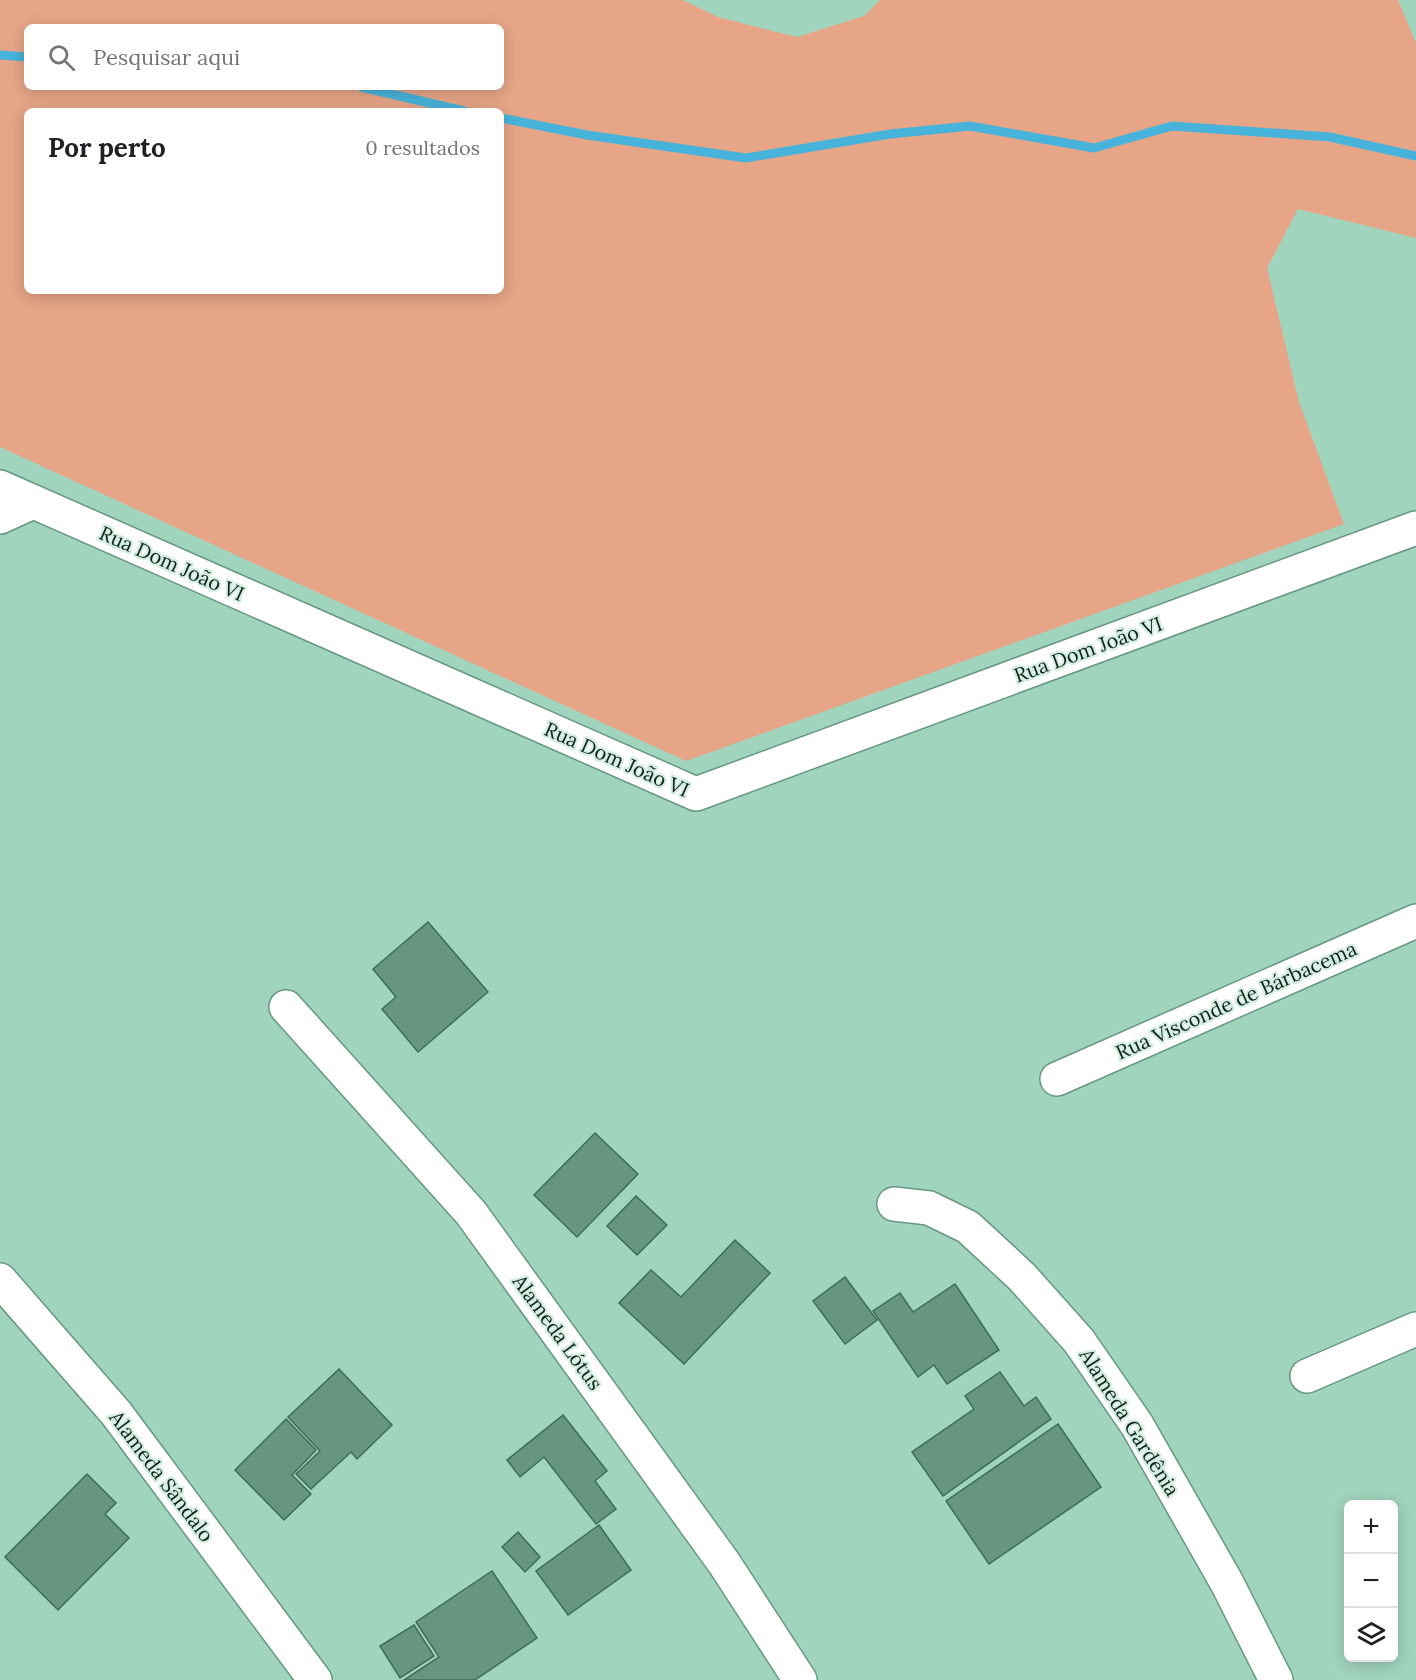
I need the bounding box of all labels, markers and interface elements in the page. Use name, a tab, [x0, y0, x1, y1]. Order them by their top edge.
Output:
search box	[24, 24, 504, 90]
icon: search	[45, 41, 78, 74]
text: Pesquisar aqui	[93, 43, 240, 71]
text: Por perto	[48, 131, 166, 164]
text: 0 resultados	[365, 135, 480, 160]
street label: Rua Dom João VI	[96, 520, 248, 606]
street label: Rua Dom João VI	[1010, 611, 1166, 687]
street label: Rua Dom João VI	[541, 716, 693, 802]
street label: Rua Visconde de Bárbacema	[1112, 935, 1360, 1065]
street label: Alameda Lótus	[507, 1269, 608, 1395]
street label: Alameda Gardênia	[1074, 1343, 1185, 1500]
street label: Alameda Sândalo	[104, 1405, 219, 1546]
map controls	[1344, 1500, 1398, 1662]
button: +	[1344, 1500, 1398, 1554]
button: −	[1344, 1554, 1398, 1608]
button: layers	[1344, 1608, 1398, 1662]

